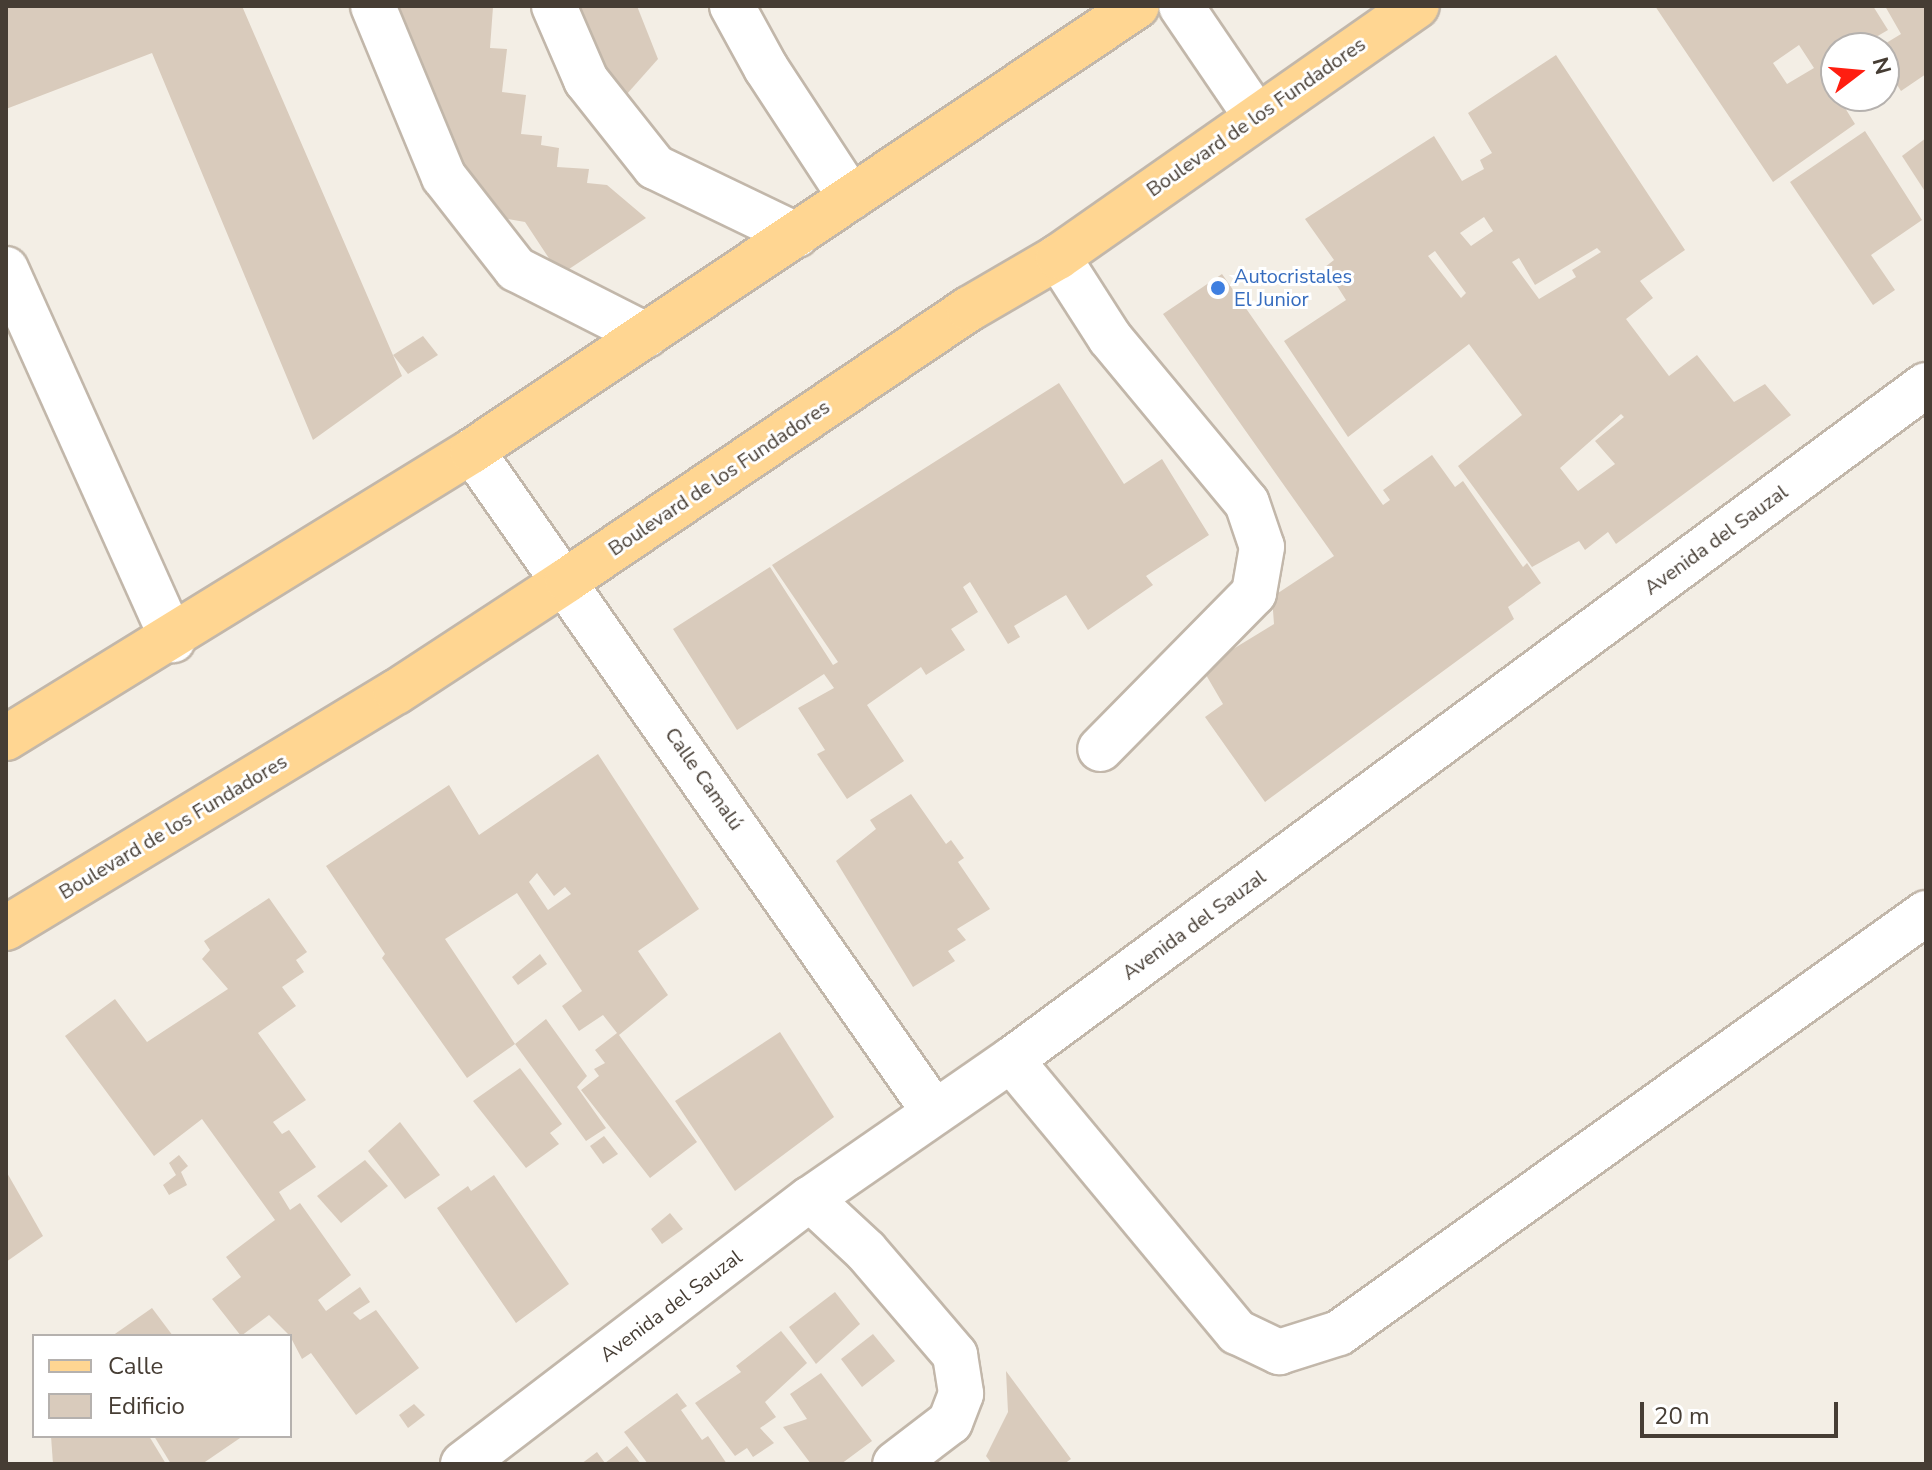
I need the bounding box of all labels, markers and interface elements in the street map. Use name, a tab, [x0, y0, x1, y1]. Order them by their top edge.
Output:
street label: Boulevard de los Fundadores	[1142, 32, 1370, 202]
north arrow	[1820, 32, 1900, 112]
text: N	[1864, 54, 1898, 78]
place label: Autocristales El Junior	[1234, 264, 1352, 311]
marker: Autocristales El Junior	[1209, 279, 1227, 297]
street label: Boulevard de los Fundadores	[604, 395, 834, 561]
street label: Avenida del Sauzal	[1640, 480, 1792, 600]
street label: Calle Camalú	[660, 723, 748, 835]
street label: Boulevard de los Fundadores	[55, 749, 291, 905]
street label: Avenida del Sauzal	[1118, 865, 1270, 985]
street label: Avenida del Sauzal	[595, 1245, 747, 1367]
legend	[32, 1334, 292, 1438]
text: Calle	[108, 1350, 163, 1382]
scale bar	[1644, 1386, 1842, 1436]
text: Edificio	[108, 1390, 185, 1422]
text: 20 m	[1654, 1400, 1710, 1432]

